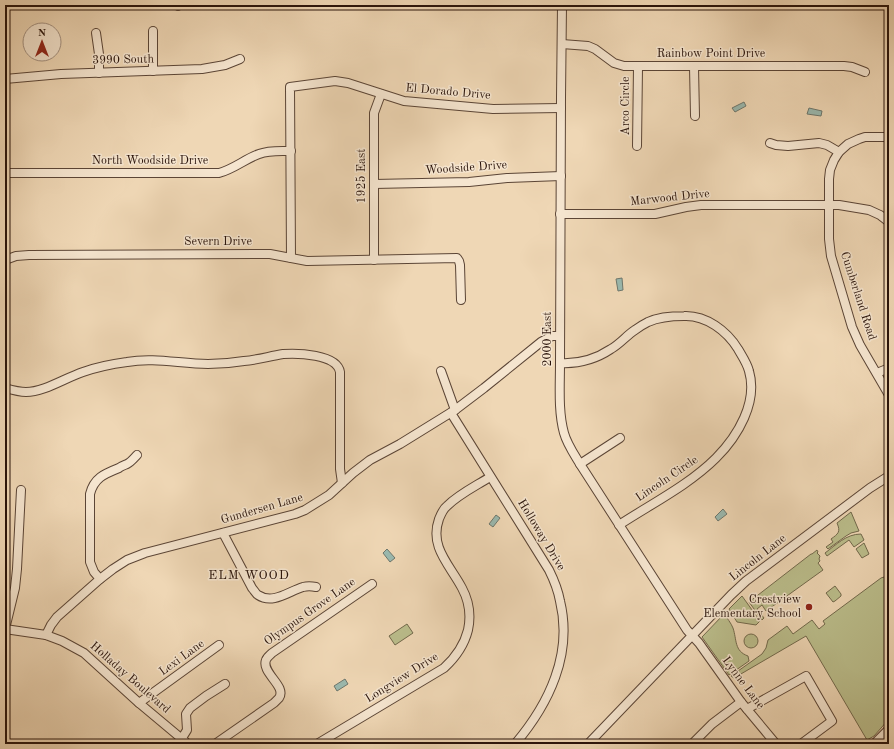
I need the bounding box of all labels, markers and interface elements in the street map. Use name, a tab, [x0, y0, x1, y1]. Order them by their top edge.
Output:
north arrow	[22, 22, 62, 62]
text: N	[38, 28, 47, 39]
street label: Rainbow Point Drive	[657, 48, 766, 60]
street label: 3990 South	[92, 53, 154, 67]
street label: Arco Circle	[620, 76, 632, 135]
street label: El Dorado Drive	[405, 82, 492, 102]
street label: 1925 East	[355, 149, 368, 203]
street label: North Woodside Drive	[92, 155, 209, 167]
street label: Woodside Drive	[425, 159, 508, 177]
street label: Marwood Drive	[630, 188, 711, 208]
street label: Severn Drive	[184, 236, 252, 248]
street label: Cumberland Road	[838, 250, 878, 342]
street label: 2000 East	[542, 312, 554, 366]
street label: Lincoln Circle	[634, 454, 701, 504]
street label: Gundersen Lane	[220, 491, 305, 526]
street label: Holloway Drive	[515, 497, 567, 573]
street label: Lincoln Lane	[728, 532, 789, 584]
district label: ELM WOOD	[208, 569, 290, 582]
street label: Olympus Grove Lane	[262, 576, 358, 648]
place label: Crestview Elementary School	[703, 594, 802, 620]
marker: Crestview Elementary School	[804, 602, 814, 612]
street label: Lexi Lane	[157, 637, 207, 678]
street label: Holladay Boulevard	[88, 640, 172, 716]
street label: Longview Drive	[363, 651, 441, 705]
street label: Lynne Lane	[719, 655, 767, 712]

